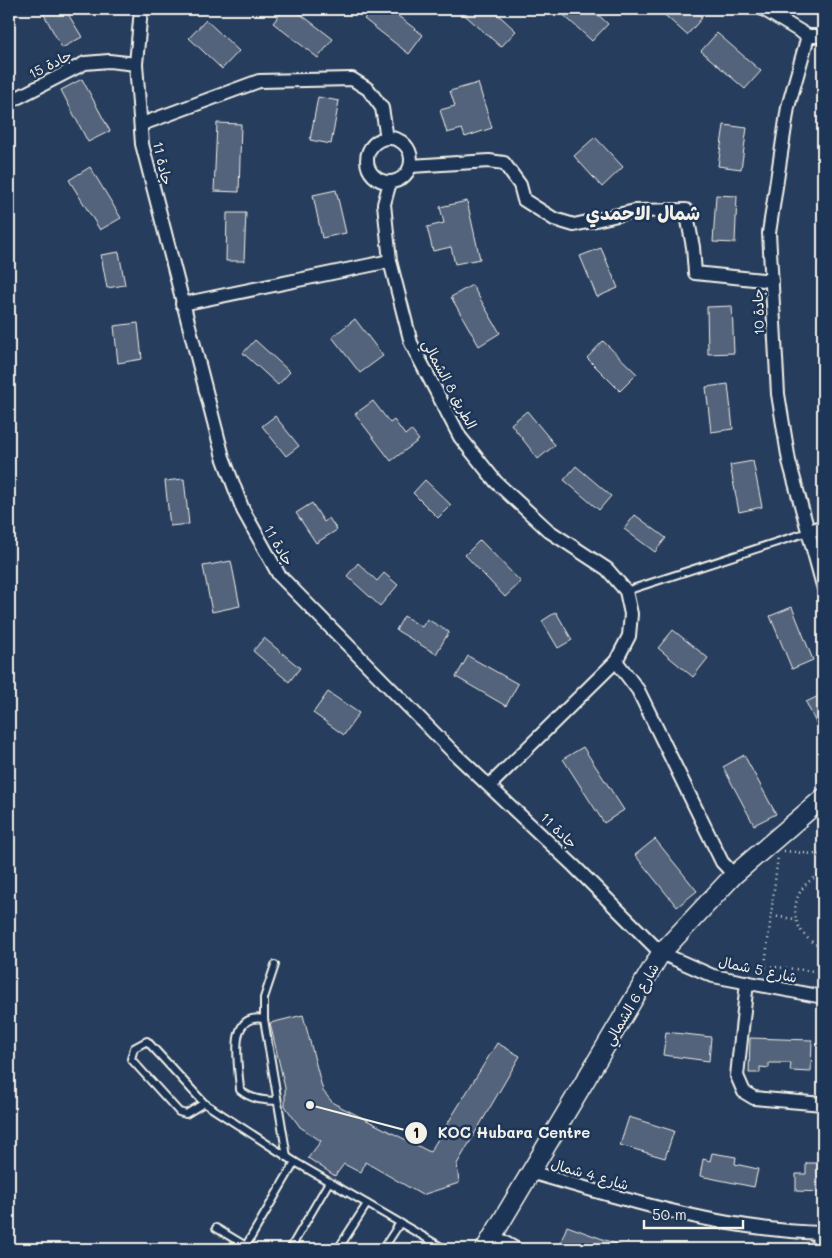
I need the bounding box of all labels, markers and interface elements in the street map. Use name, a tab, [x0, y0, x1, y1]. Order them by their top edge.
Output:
street label: جادة 15	[25, 45, 75, 83]
street label: جادة 11	[149, 139, 177, 187]
district label: شمال الاحمدي	[586, 200, 700, 228]
street label: جادة 10	[748, 288, 768, 336]
street label: الطريق 8 الشمالي	[415, 336, 482, 434]
street label: جادة 11	[260, 521, 298, 569]
street label: جادة 11	[536, 808, 582, 852]
street label: شارع 5 شمال	[717, 951, 799, 988]
street label: شارع 6 الشمالي	[599, 959, 666, 1051]
callout: KOC Hubara Centre	[403, 1118, 601, 1148]
text: 1	[413, 1122, 419, 1142]
text: KOC Hubara Centre	[438, 1122, 590, 1142]
street label: شارع 4 شمال	[549, 1154, 631, 1195]
scale bar	[644, 1198, 743, 1230]
text: 50 m	[652, 1204, 687, 1224]

